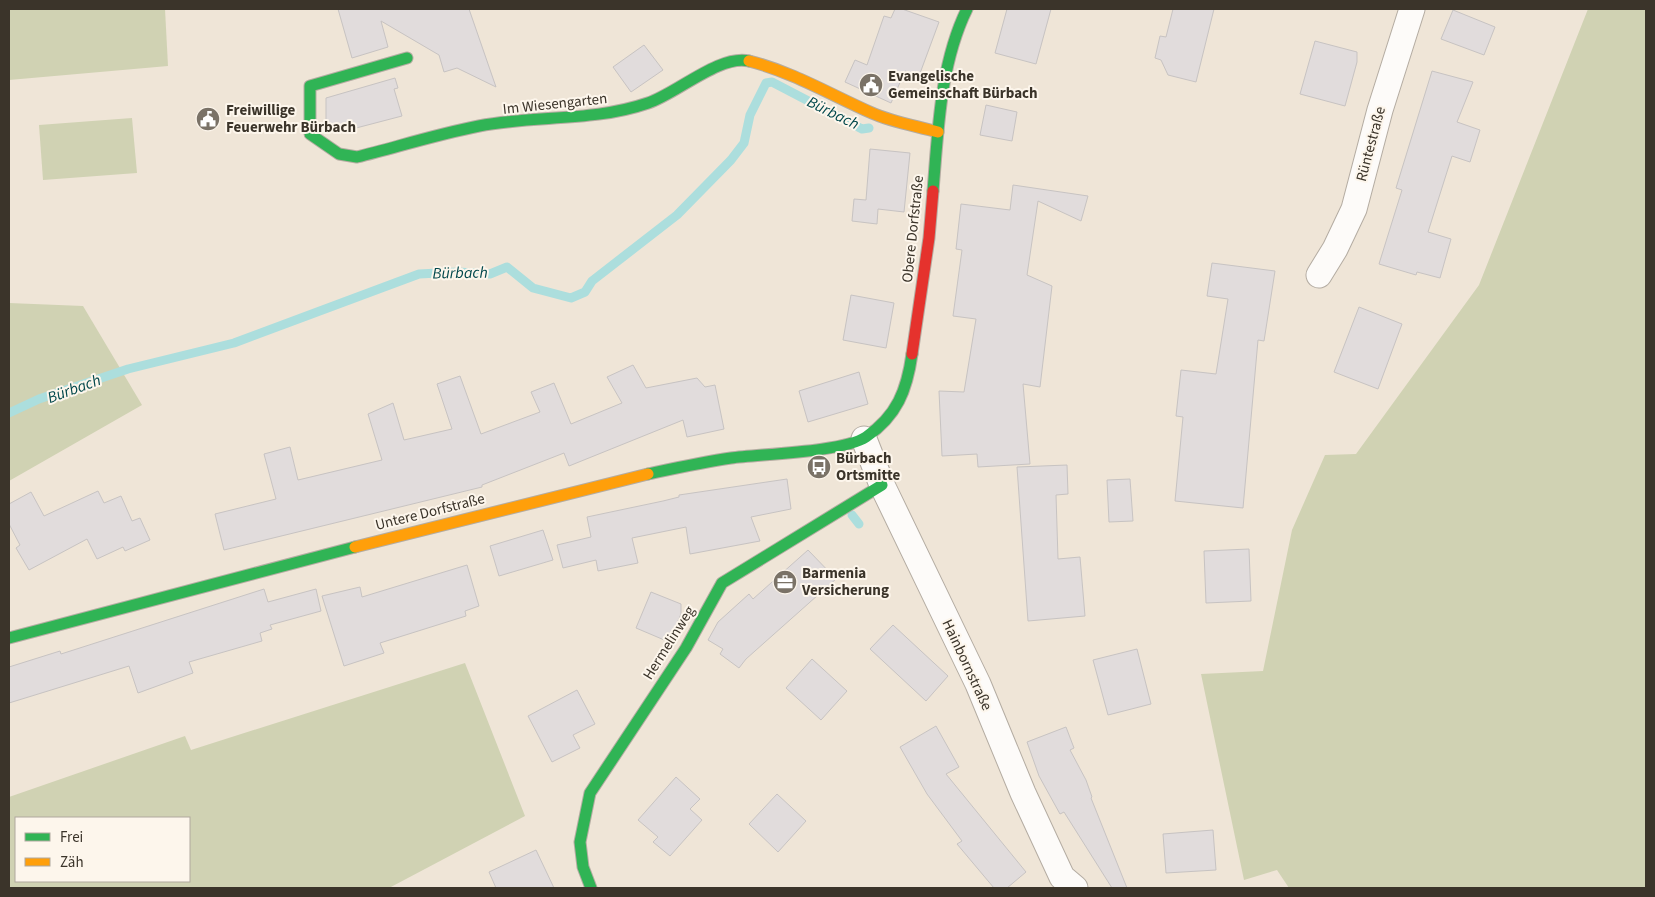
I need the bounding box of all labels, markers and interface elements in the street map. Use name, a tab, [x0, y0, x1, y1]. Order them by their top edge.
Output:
place label: Evangelische Gemeinschaft Bürbach	[888, 66, 1038, 104]
public building icon: Evangelische Gemeinschaft Bürbach	[858, 72, 884, 98]
street label: Im Wiesengarten	[502, 88, 608, 120]
water label: Bürbach	[803, 91, 863, 135]
place label: Freiwillige Feuerwehr Bürbach	[226, 100, 356, 138]
street label: Rüntestraße	[1351, 104, 1391, 184]
public building icon: Freiwillige Feuerwehr Bürbach	[195, 106, 221, 132]
street label: Obere Dorfstraße	[897, 174, 929, 284]
water label: Bürbach	[432, 262, 488, 284]
water label: Bürbach	[44, 369, 104, 409]
place label: Bürbach Ortsmitte	[836, 448, 900, 486]
bus stop icon: Bürbach Ortsmitte	[806, 454, 832, 480]
street label: Untere Dorfstraße	[373, 488, 487, 536]
place label: Barmenia Versicherung	[801, 563, 889, 601]
office icon: Barmenia Versicherung	[772, 569, 798, 595]
street label: Hermelinweg	[638, 602, 700, 684]
street label: Hainbornstraße	[937, 616, 997, 714]
legend	[15, 817, 190, 882]
text: Frei	[60, 827, 83, 848]
text: Zäh	[60, 852, 84, 873]

